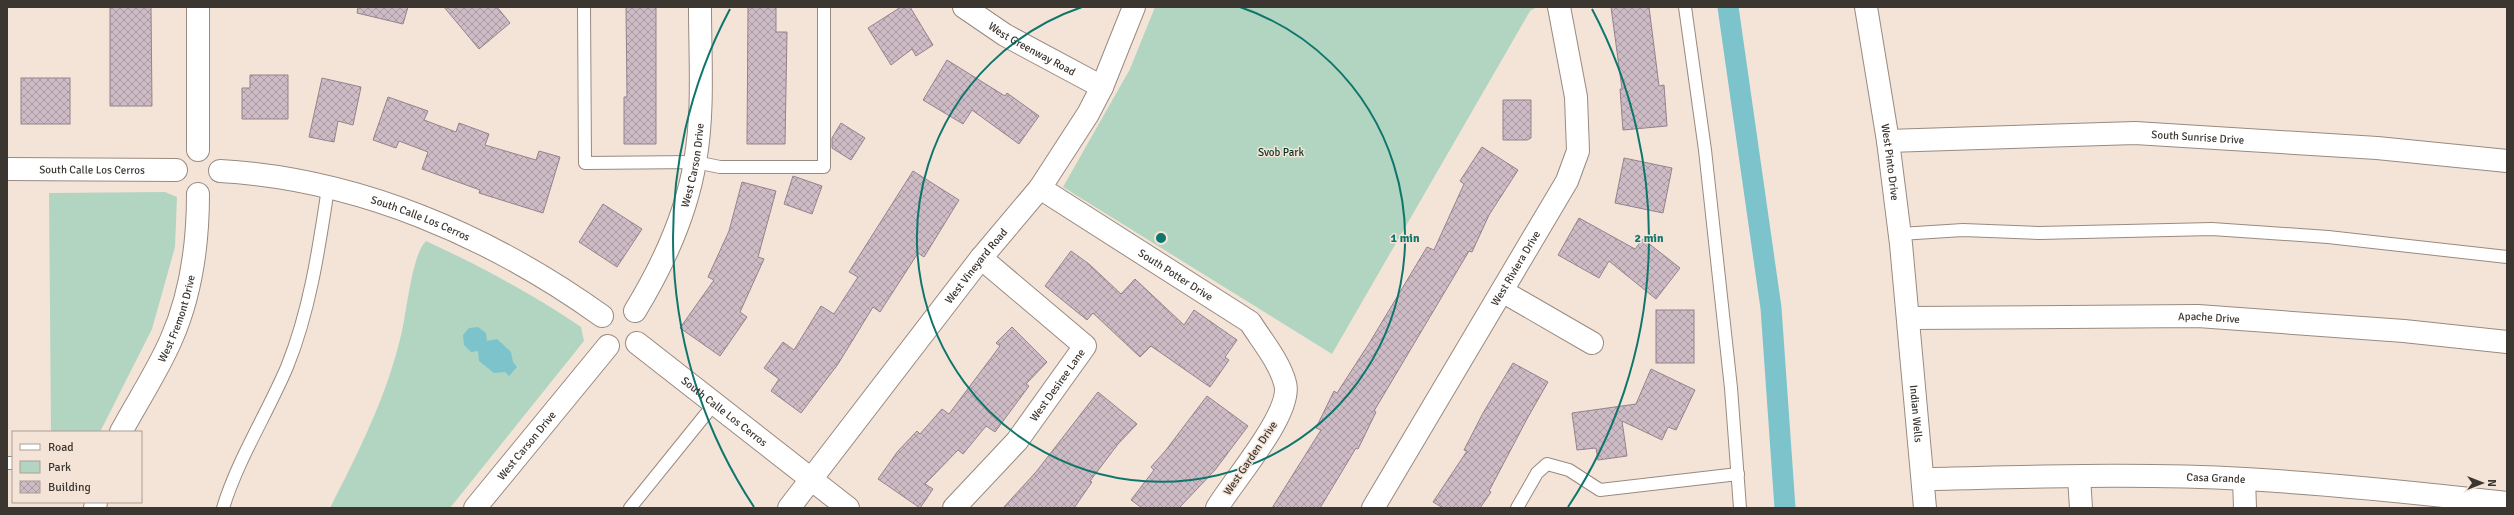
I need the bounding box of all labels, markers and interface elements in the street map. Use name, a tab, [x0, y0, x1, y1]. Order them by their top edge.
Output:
street label: West Greenway Road	[986, 20, 1078, 79]
street label: West Carson Drive	[678, 123, 707, 209]
street label: West Pinto Drive	[1878, 123, 1901, 201]
street label: South Sunrise Drive	[2151, 128, 2245, 147]
park label: Svob Park	[1258, 146, 1304, 159]
street label: South Calle Los Cerros	[39, 163, 145, 177]
street label: South Calle Los Cerros	[369, 193, 472, 244]
street label: West Vineyard Road	[942, 226, 1010, 306]
street label: West Riviera Drive	[1489, 228, 1543, 308]
centre of rings	[1154, 231, 1168, 245]
text: 1 min	[1391, 231, 1420, 246]
text: 2 min	[1635, 231, 1664, 246]
street label: South Potter Drive	[1136, 246, 1215, 304]
street label: West Fremont Drive	[155, 274, 198, 365]
street label: Apache Drive	[2178, 310, 2240, 326]
street label: West Desiree Lane	[1027, 346, 1088, 424]
street label: South Calle Los Cerros	[679, 374, 770, 449]
street label: Indian Wells	[1907, 384, 1925, 443]
street label: West Carson Drive	[495, 409, 559, 483]
street label: West Garden Drive	[1221, 419, 1280, 498]
legend	[12, 431, 142, 503]
text: Road	[48, 440, 74, 455]
text: Park	[48, 460, 71, 475]
north arrow	[2462, 463, 2502, 503]
street label: Casa Grande	[2186, 471, 2246, 486]
text: N	[2485, 479, 2498, 487]
text: Building	[48, 480, 91, 495]

